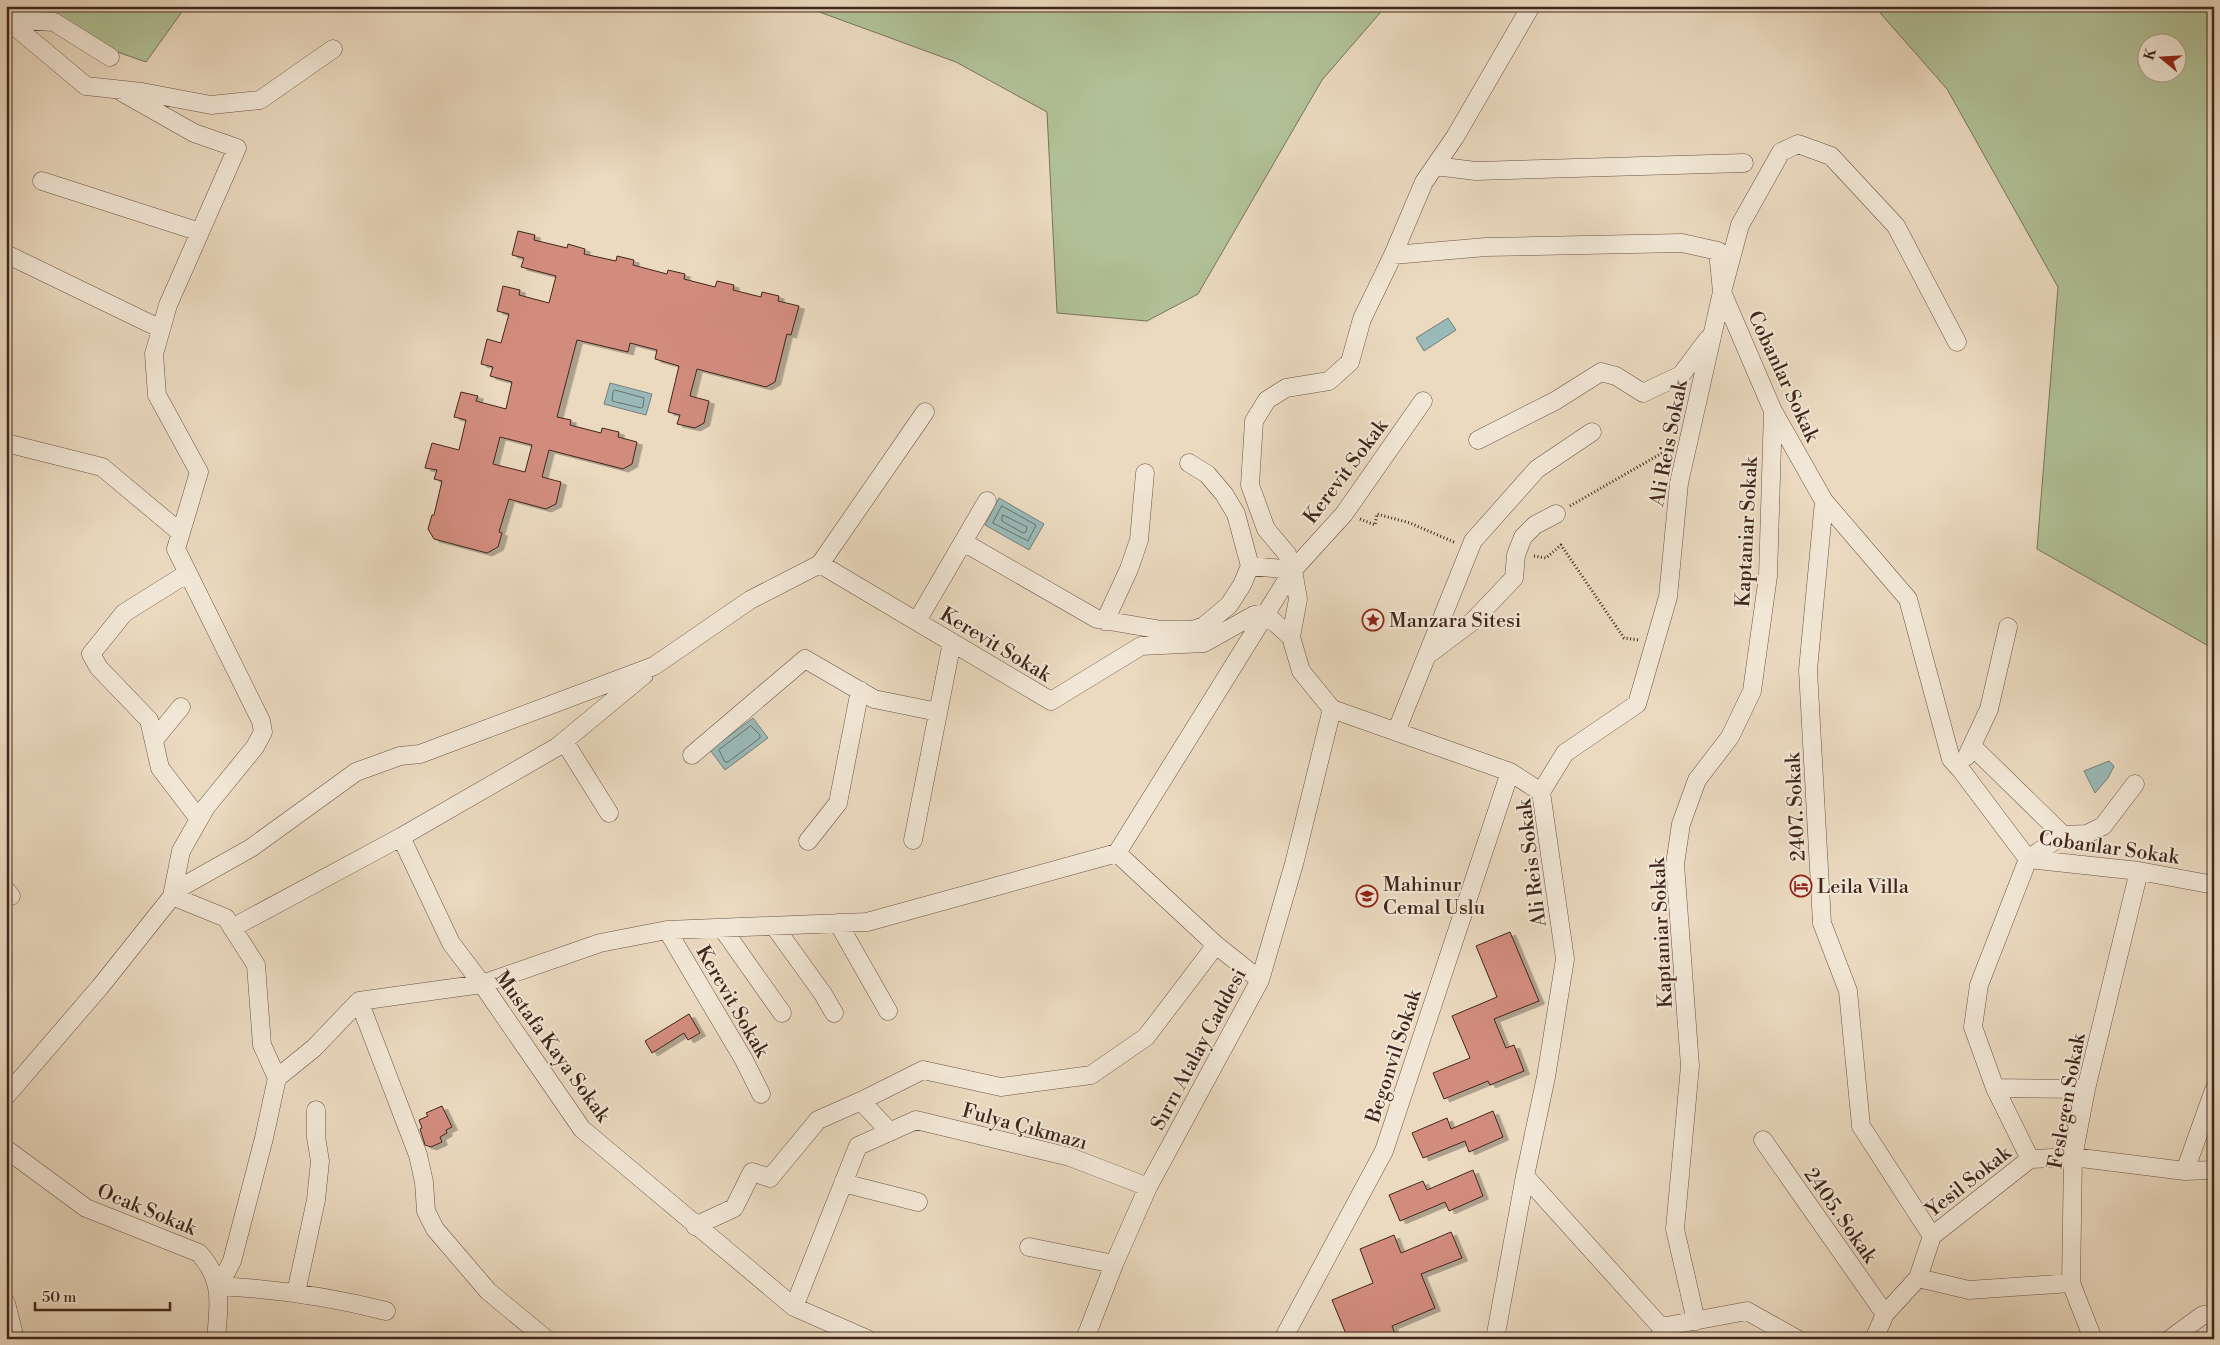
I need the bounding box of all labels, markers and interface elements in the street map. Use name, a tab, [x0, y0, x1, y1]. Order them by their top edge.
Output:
north arrow	[2138, 32, 2188, 82]
text: K	[2140, 45, 2161, 62]
street label: Cobanlar Sokak	[1741, 307, 1825, 447]
street label: Ali Reis Sokak	[1645, 377, 1694, 509]
street label: Kerevit Sokak	[1299, 413, 1395, 529]
street label: Kaptaniar Sokak	[1731, 455, 1764, 608]
street label: Kerevit Sokak	[935, 602, 1057, 689]
place icon: Manzara Sitesi	[1361, 608, 1385, 632]
place label: Manzara Sitesi	[1389, 609, 1522, 634]
street label: 2407. Sokak	[1781, 750, 1812, 862]
street label: Ali Reis Sokak	[1512, 796, 1553, 929]
street label: Cobanlar Sokak	[2037, 826, 2182, 871]
street label: Kaptaniar Sokak	[1646, 856, 1679, 1009]
place label: Mahinur Cemal Uslu	[1383, 873, 1486, 921]
hotel icon: Leila Villa	[1789, 874, 1813, 898]
place label: Leila Villa	[1817, 875, 1910, 900]
school or university icon: Mahinur Cemal Uslu	[1355, 884, 1379, 908]
street label: Kerevit Sokak	[690, 941, 775, 1063]
street label: Sırrı Atalay Caddesi	[1146, 964, 1253, 1135]
street label: Mustafa Kaya Sokak	[489, 966, 616, 1129]
street label: Begonvil Sokak	[1361, 985, 1428, 1127]
street label: Feslegen Sokak	[2043, 1030, 2092, 1171]
street label: Fulya Çıkmazı	[959, 1099, 1090, 1156]
street label: Yesil Sokak	[1920, 1140, 2018, 1224]
street label: 2405. Sokak	[1798, 1163, 1883, 1270]
street label: Ocak Sokak	[93, 1179, 201, 1242]
scale bar	[35, 1280, 170, 1312]
text: 50 m	[42, 1288, 76, 1307]

